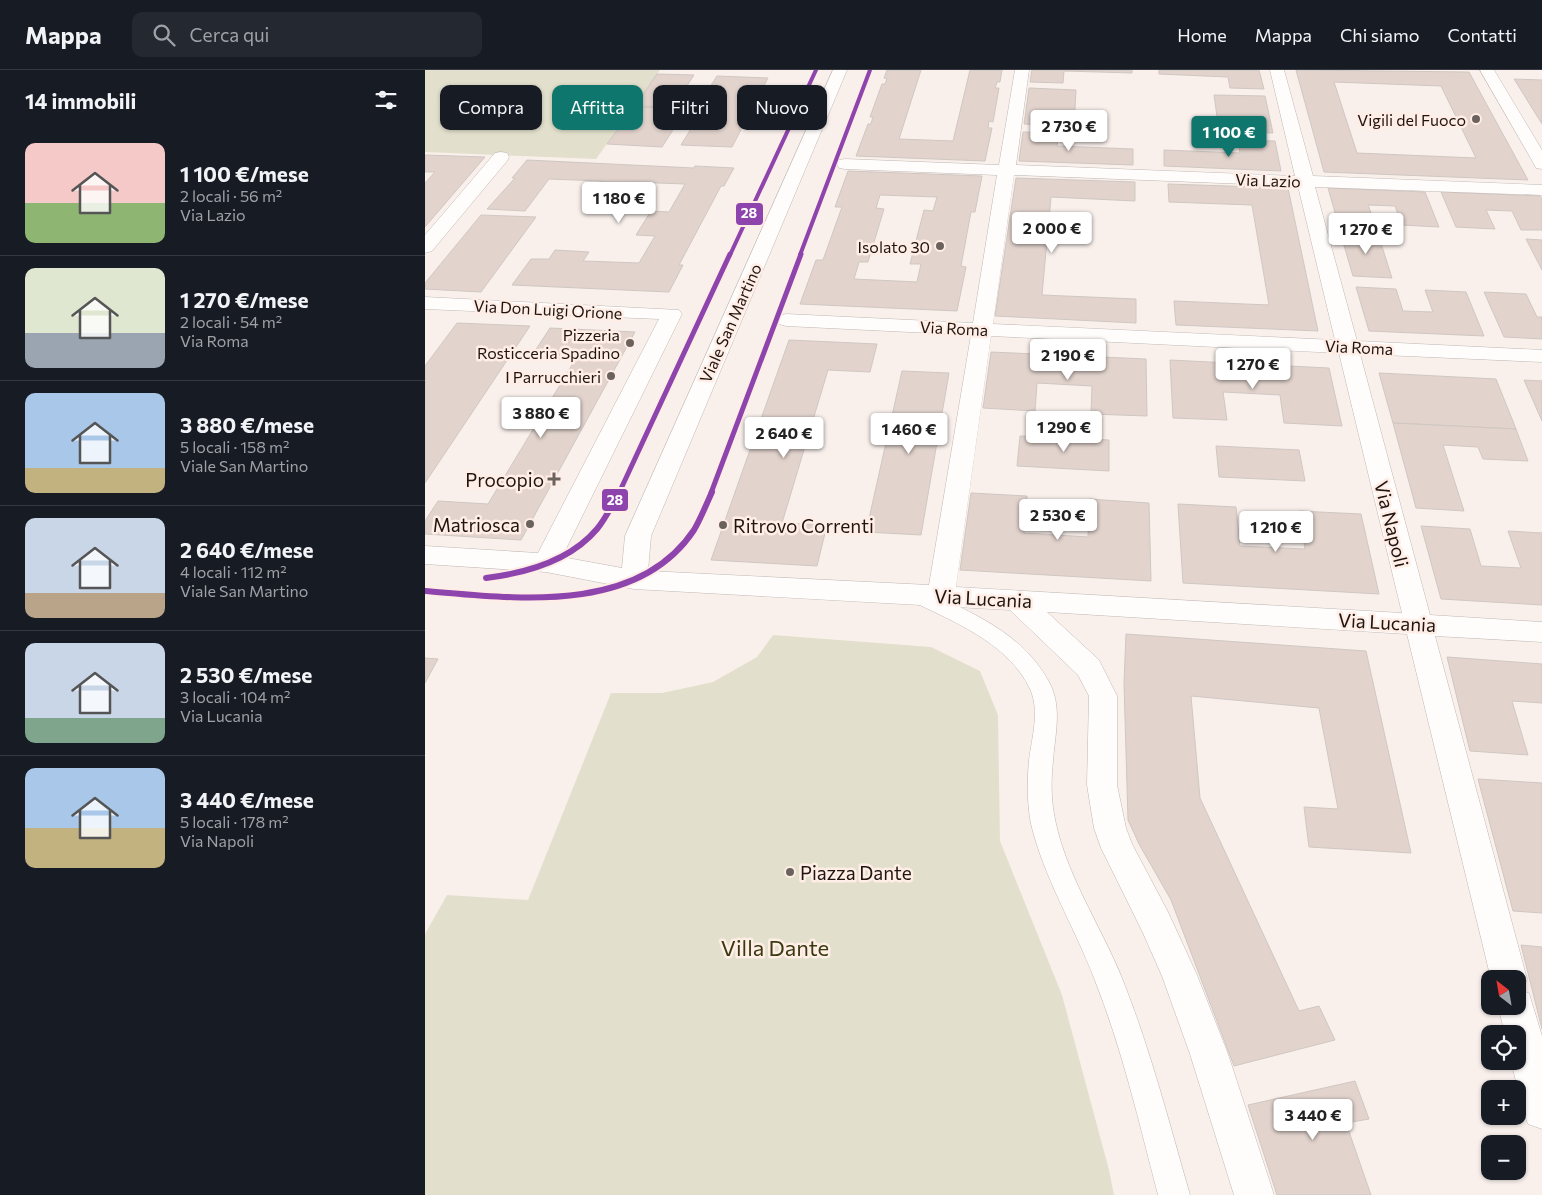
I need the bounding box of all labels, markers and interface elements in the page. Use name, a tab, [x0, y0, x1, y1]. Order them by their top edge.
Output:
search box	[132, 12, 482, 57]
text: Mappa	[25, 20, 102, 49]
icon: search	[150, 21, 178, 49]
text: Cerca qui	[190, 23, 269, 46]
text: Home	[1177, 24, 1227, 46]
text: Mappa	[1255, 24, 1312, 46]
text: Chi siamo	[1340, 24, 1419, 46]
text: Contatti	[1447, 24, 1517, 46]
chip: Compra	[440, 85, 542, 130]
chip: Affitta	[552, 85, 643, 130]
chip: Filtri	[653, 85, 727, 130]
chip: Nuovo	[737, 85, 827, 130]
icon: filters	[372, 86, 400, 114]
text: 14 immobili	[25, 88, 136, 113]
pin: 2 730 €	[1023, 109, 1115, 152]
place label: Vigili del Fuoco	[1357, 110, 1466, 129]
marker: Vigili del Fuoco	[1470, 113, 1482, 125]
text: 2 730 €	[1041, 116, 1097, 135]
pin: 1 100 €	[1183, 116, 1275, 158]
text: 1 100 €	[1202, 122, 1256, 141]
text: 1 100 €/mese	[180, 161, 309, 186]
icon: home	[65, 163, 125, 223]
street label: Via Lazio	[1235, 169, 1301, 191]
pin: 1 180 €	[573, 182, 665, 224]
text: 2 locali · 56 m²	[180, 186, 282, 205]
text: 1 180 €	[593, 188, 645, 207]
line badge: 28	[735, 202, 764, 226]
text: 28	[741, 204, 758, 221]
text: Via Lazio	[180, 205, 246, 224]
pin: 2 000 €	[1006, 212, 1098, 254]
pin: 1 270 €	[1320, 212, 1412, 255]
text: 2 000 €	[1023, 218, 1081, 237]
text: 1 270 €	[1340, 219, 1392, 238]
place label: Isolato 30	[858, 237, 930, 256]
marker: Isolato 30	[934, 240, 946, 252]
street label: Viale San Martino	[695, 261, 765, 385]
text: 1 270 €/mese	[180, 287, 309, 312]
icon: home	[65, 288, 125, 348]
street label: Via Don Luigi Orione	[473, 296, 623, 322]
text: 2 locali · 54 m²	[180, 312, 282, 331]
street label: Via Roma	[919, 317, 989, 339]
place label: Pizzeria Rosticceria Spadino	[477, 325, 620, 362]
text: Via Roma	[180, 331, 249, 350]
street label: Via Roma	[1324, 336, 1394, 358]
marker: Pizzeria Rosticceria Spadino	[624, 337, 636, 349]
pin: 2 190 €	[1022, 338, 1114, 381]
text: 2 190 €	[1041, 345, 1095, 364]
pin: 1 270 €	[1207, 348, 1299, 390]
text: 1 270 €	[1227, 354, 1279, 373]
place label: I Parrucchieri	[505, 367, 601, 386]
marker: I Parrucchieri	[605, 370, 617, 382]
pin: 3 880 €	[495, 396, 587, 439]
text: 3 880 €	[512, 403, 570, 422]
pin: 1 290 €	[1018, 410, 1110, 453]
text: 3 880 €/mese	[180, 412, 314, 437]
pin: 1 460 €	[863, 412, 955, 455]
icon: home	[65, 413, 125, 473]
pin: 2 640 €	[738, 416, 830, 459]
text: 1 290 €	[1037, 417, 1091, 436]
text: 1 460 €	[882, 419, 936, 438]
text: 2 640 €	[756, 423, 812, 442]
text: 5 locali · 158 m²	[180, 437, 289, 456]
text: Viale San Martino	[180, 456, 308, 475]
place label: Procopio	[465, 468, 544, 491]
marker: Procopio	[548, 473, 560, 485]
street label: Via Napoli	[1370, 478, 1414, 570]
line badge: 28	[601, 488, 629, 512]
text: 28	[607, 491, 624, 508]
pin: 2 530 €	[1012, 498, 1104, 541]
text: 2 530 €	[1030, 505, 1086, 524]
pin: 1 210 €	[1230, 510, 1322, 553]
place label: Matriosca	[433, 513, 520, 536]
place label: Ritrovo Correnti	[733, 514, 874, 537]
text: 1 210 €	[1250, 517, 1302, 536]
marker: Matriosca	[524, 518, 536, 530]
marker: Ritrovo Correnti	[717, 519, 729, 531]
text: 2 640 €/mese	[180, 537, 314, 562]
icon: home	[65, 538, 125, 598]
text: 4 locali · 112 m²	[180, 562, 287, 581]
text: Viale San Martino	[180, 581, 308, 600]
street label: Via Lucania	[933, 584, 1033, 612]
street label: Via Lucania	[1337, 608, 1437, 636]
text: 2 530 €/mese	[180, 662, 312, 687]
icon: home	[65, 663, 125, 723]
text: 3 locali · 104 m²	[180, 687, 291, 706]
text: Via Lucania	[180, 706, 263, 725]
text: 3 440 €/mese	[180, 787, 314, 812]
icon: home	[65, 788, 125, 848]
text: 5 locali · 178 m²	[180, 812, 289, 831]
text: Via Napoli	[180, 831, 254, 850]
place label: Piazza Dante	[800, 861, 912, 884]
marker: Piazza Dante	[784, 866, 796, 878]
park label: Villa Dante	[721, 934, 829, 961]
north arrow	[1481, 970, 1526, 1015]
map controls	[1481, 970, 1526, 1180]
button: locate	[1481, 1025, 1526, 1070]
button: +	[1481, 1080, 1526, 1125]
pin: 3 440 €	[1267, 1098, 1359, 1141]
text: 3 440 €	[1285, 1105, 1341, 1124]
button: −	[1481, 1135, 1526, 1180]

